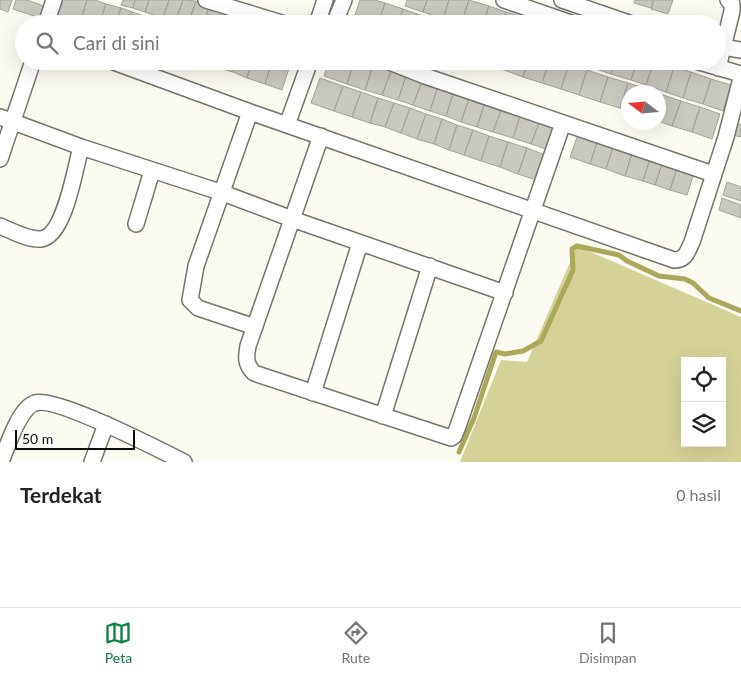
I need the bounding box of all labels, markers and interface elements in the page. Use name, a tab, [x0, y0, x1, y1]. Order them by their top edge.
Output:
search box	[15, 15, 726, 70]
icon: search	[33, 29, 61, 57]
text: Cari di sini	[73, 31, 160, 54]
north arrow	[621, 85, 666, 130]
map controls	[681, 357, 726, 447]
button: locate	[681, 357, 726, 402]
button: layers	[681, 402, 726, 447]
scale bar	[15, 427, 135, 450]
text: 50 m	[22, 430, 53, 447]
text: Terdekat	[20, 482, 102, 507]
text: 0 hasil	[676, 485, 721, 504]
tab: Peta	[104, 619, 132, 666]
tab: Rute	[341, 619, 370, 666]
tab: Disimpan	[579, 619, 637, 666]

